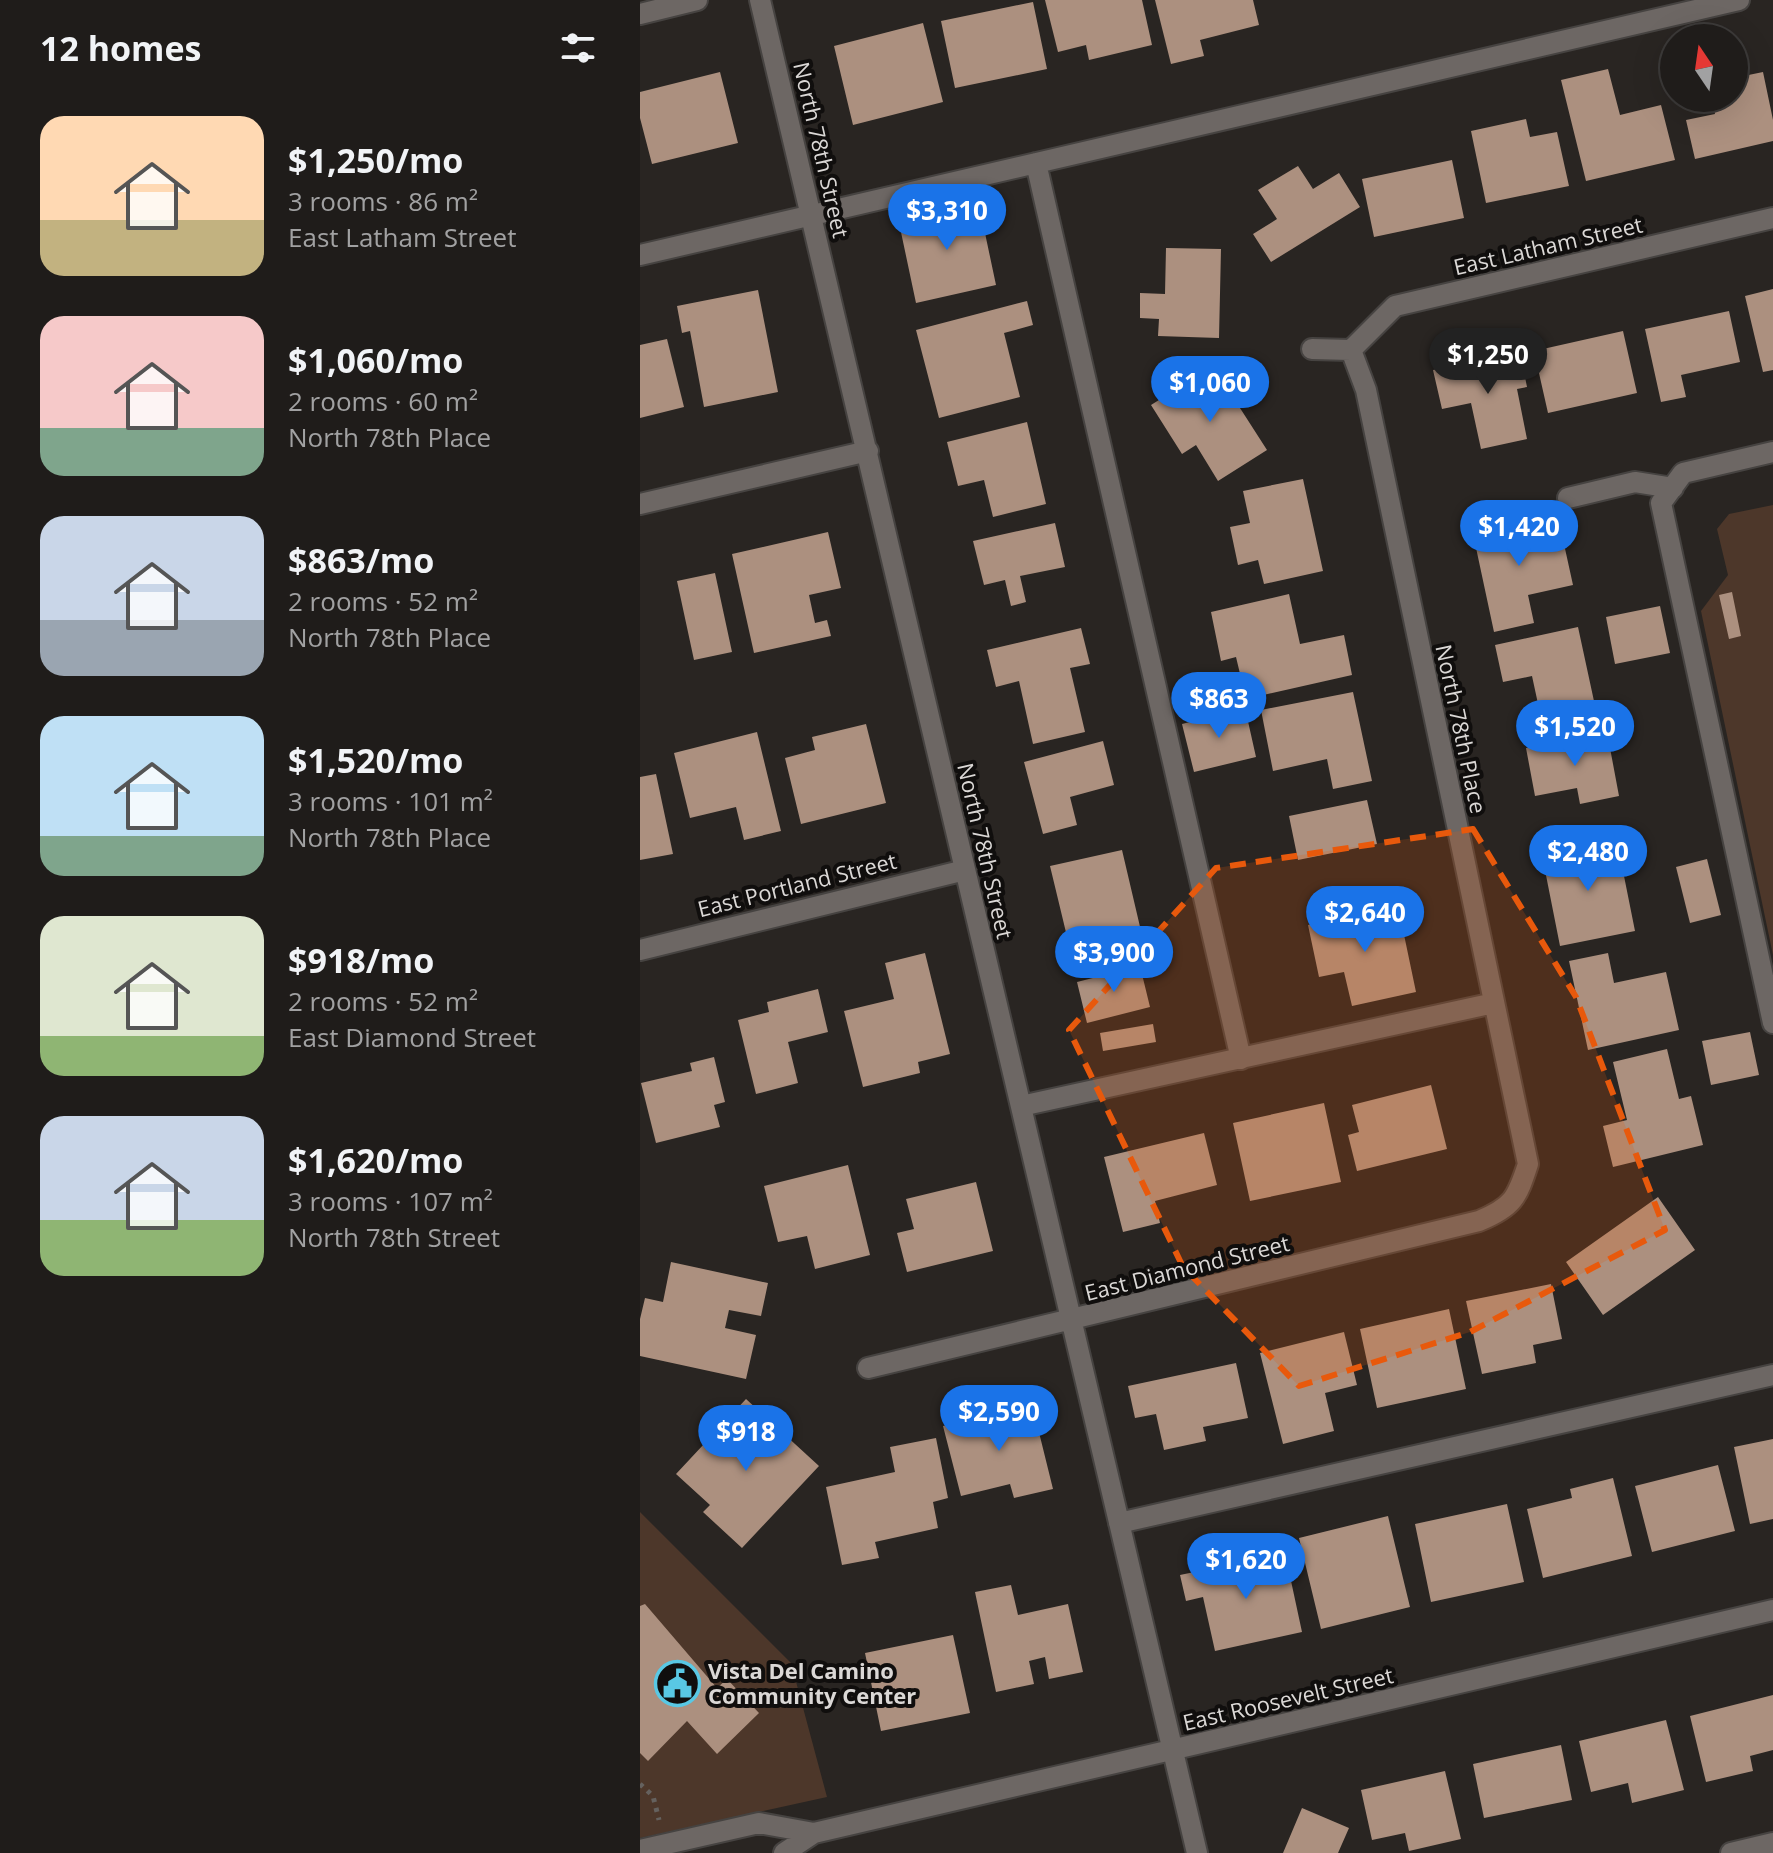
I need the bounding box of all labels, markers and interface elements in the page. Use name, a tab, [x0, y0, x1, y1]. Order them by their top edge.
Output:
north arrow	[1660, 24, 1748, 112]
map controls	[1660, 24, 1748, 112]
text: 12 homes	[40, 25, 201, 71]
icon: filters	[556, 26, 600, 70]
street label: North 78th Street	[787, 59, 857, 241]
text: $1,250/mo	[288, 137, 463, 183]
icon: home	[104, 148, 200, 244]
text: 3 rooms · 86 m²	[288, 183, 478, 219]
pin: $3,310	[882, 184, 1012, 252]
text: $3,310	[906, 192, 988, 228]
street label: East Latham Street	[1450, 209, 1645, 281]
text: East Latham Street	[288, 219, 516, 255]
pin: $1,250	[1423, 328, 1553, 396]
text: $1,250	[1447, 336, 1529, 372]
text: $1,060/mo	[288, 337, 463, 383]
icon: home	[104, 348, 200, 444]
pin: $1,060	[1145, 356, 1275, 424]
text: $1,060	[1169, 364, 1251, 400]
text: 2 rooms · 60 m²	[288, 383, 478, 419]
text: North 78th Place	[288, 419, 491, 455]
pin: $1,420	[1454, 500, 1584, 568]
text: $1,420	[1478, 508, 1560, 544]
text: $863/mo	[288, 537, 434, 583]
icon: home	[104, 548, 200, 644]
text: 2 rooms · 52 m²	[288, 583, 478, 619]
text: North 78th Place	[288, 619, 491, 655]
street label: North 78th Place	[1429, 642, 1495, 816]
pin: $863	[1172, 672, 1266, 740]
text: $863	[1189, 680, 1249, 716]
pin: $1,520	[1510, 700, 1640, 768]
text: $1,520	[1534, 708, 1616, 744]
text: $1,520/mo	[288, 737, 463, 783]
icon: home	[104, 748, 200, 844]
street label: North 78th Street	[951, 760, 1021, 942]
text: 3 rooms · 101 m²	[288, 783, 493, 819]
text: North 78th Place	[288, 819, 491, 855]
pin: $2,480	[1523, 825, 1653, 893]
text: $2,480	[1547, 833, 1629, 869]
street label: East Portland Street	[694, 845, 899, 923]
pin: $2,640	[1300, 886, 1430, 954]
text: $2,640	[1324, 894, 1406, 930]
pin: $3,900	[1049, 926, 1179, 994]
text: $3,900	[1073, 934, 1155, 970]
text: $918/mo	[288, 937, 434, 983]
icon: home	[104, 948, 200, 1044]
text: 2 rooms · 52 m²	[288, 983, 478, 1019]
text: East Diamond Street	[288, 1019, 536, 1055]
text: $1,620/mo	[288, 1137, 463, 1183]
icon: home	[104, 1148, 200, 1244]
text: 3 rooms · 107 m²	[288, 1183, 493, 1219]
text: North 78th Street	[288, 1219, 500, 1255]
street label: East Diamond Street	[1081, 1227, 1292, 1307]
pin: $2,590	[934, 1385, 1064, 1453]
text: $2,590	[958, 1393, 1040, 1429]
pin: $918	[699, 1405, 793, 1473]
text: $918	[716, 1413, 776, 1449]
pin: $1,620	[1181, 1533, 1311, 1601]
text: $1,620	[1205, 1541, 1287, 1577]
place label: Vista Del Camino Community Center	[708, 1655, 916, 1710]
street label: East Roosevelt Street	[1180, 1659, 1396, 1737]
public building icon: Vista Del Camino Community Center	[653, 1660, 701, 1708]

